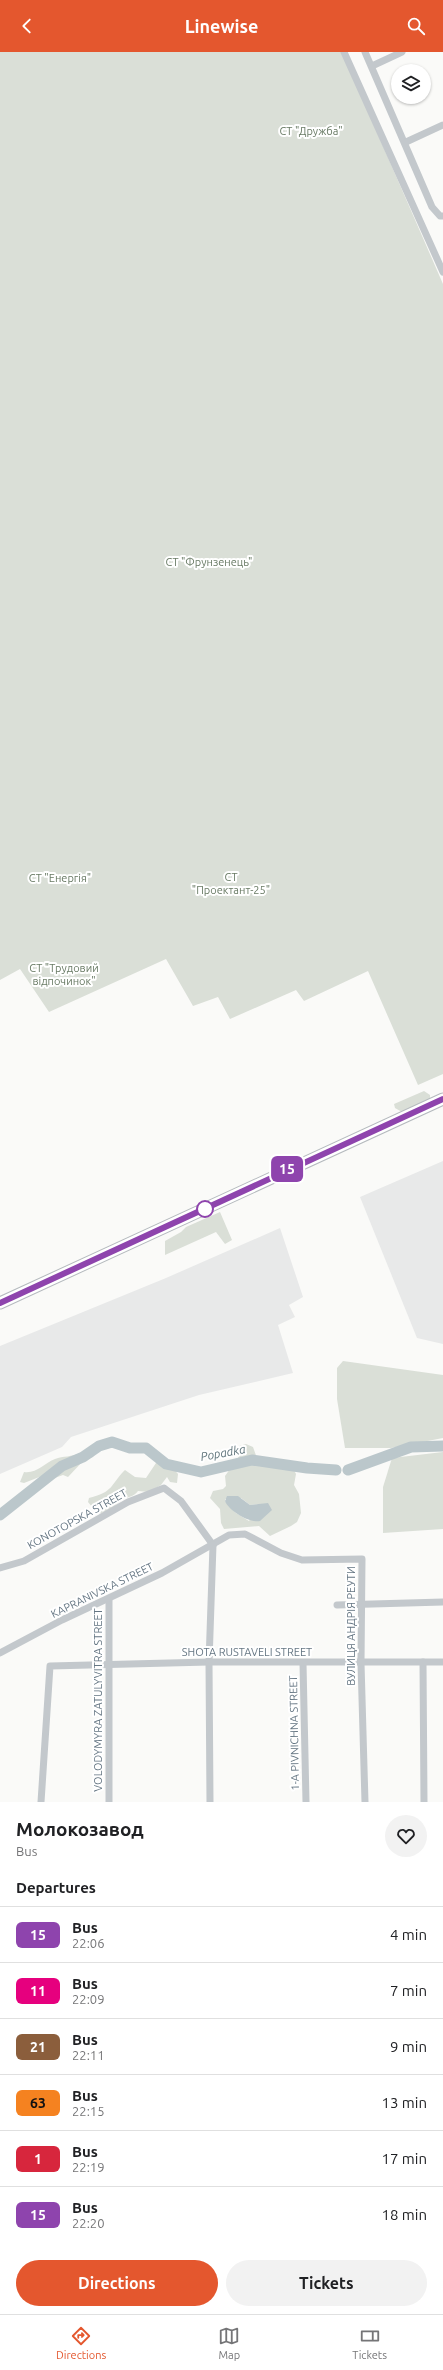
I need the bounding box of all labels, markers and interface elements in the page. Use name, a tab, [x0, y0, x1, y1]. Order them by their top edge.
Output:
icon: back	[16, 15, 38, 37]
icon: search	[405, 15, 427, 37]
text: Linewise	[185, 16, 258, 36]
map controls	[391, 64, 431, 104]
button: layers	[391, 64, 431, 104]
park label: СТ "Дружба"	[279, 125, 343, 137]
park label: СТ "Фрунзенець"	[166, 556, 253, 568]
park label: СТ "Проектант-25"	[192, 871, 270, 896]
park label: СТ "Енергія"	[29, 872, 91, 884]
park label: СТ "Трудовий відпочинок"	[29, 962, 99, 987]
line badge: 15	[269, 1156, 305, 1182]
text: 15	[279, 1161, 295, 1177]
unlabelled marker	[196, 1200, 214, 1218]
water label: Popadka	[199, 1442, 247, 1463]
street label: KONOTOPSKA STREET	[25, 1487, 129, 1551]
street label: KAPRANIVSKA STREET	[49, 1560, 155, 1620]
street label: ВУЛИЦЯ АНДРІЯ РЕУТИ	[345, 1566, 357, 1686]
street label: VOLODYMYRA ZATULYVITRA STREET	[92, 1608, 104, 1792]
street label: SHOTA RUSTAVELI STREET	[182, 1646, 312, 1658]
street label: 1-A PIVNICHNA STREET	[287, 1675, 301, 1791]
button: heart	[385, 1815, 427, 1857]
text: Молокозавод	[16, 1818, 144, 1840]
text: Bus	[16, 1844, 37, 1858]
text: Departures	[16, 1879, 96, 1896]
text: Bus	[72, 1919, 98, 1936]
text: 4 min	[390, 1926, 427, 1943]
text: 15	[30, 1927, 46, 1943]
text: 22:06	[72, 1936, 105, 1950]
text: Bus	[72, 1975, 98, 1992]
text: 7 min	[390, 1982, 427, 1999]
text: 11	[30, 1983, 46, 1999]
text: 22:09	[72, 1992, 105, 2006]
text: Bus	[72, 2031, 98, 2048]
text: 9 min	[390, 2038, 427, 2055]
text: 21	[30, 2039, 46, 2055]
text: 22:11	[72, 2048, 105, 2062]
text: Bus	[72, 2087, 98, 2104]
text: 13 min	[381, 2094, 427, 2111]
text: 63	[30, 2095, 46, 2111]
text: 22:15	[72, 2104, 105, 2118]
text: Bus	[72, 2143, 98, 2160]
text: 17 min	[381, 2150, 427, 2167]
text: 1	[34, 2151, 42, 2167]
text: 22:19	[72, 2160, 105, 2174]
text: Bus	[72, 2199, 98, 2216]
text: 18 min	[381, 2206, 427, 2223]
text: 15	[30, 2207, 46, 2223]
text: 22:20	[72, 2216, 105, 2230]
button: Directions	[16, 2260, 218, 2306]
button: Tickets	[226, 2260, 427, 2306]
tab: Directions	[56, 2325, 106, 2361]
tab: Map	[218, 2325, 240, 2361]
tab: Tickets	[352, 2325, 387, 2361]

